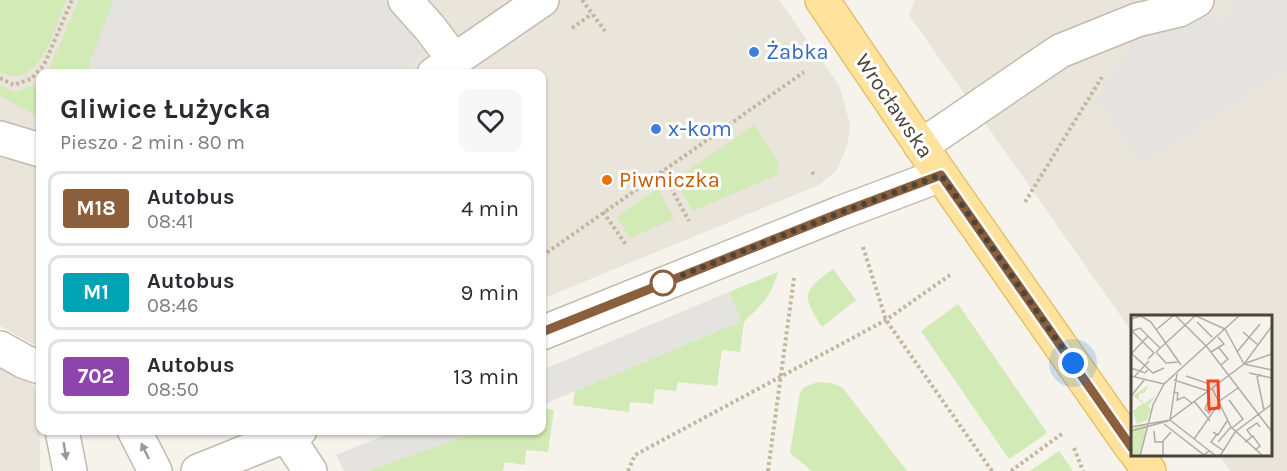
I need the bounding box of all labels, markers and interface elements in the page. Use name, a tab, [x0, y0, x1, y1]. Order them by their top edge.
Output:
place label: Żabka	[766, 39, 829, 65]
marker: Żabka	[747, 45, 761, 59]
street label: Wrocławska	[850, 49, 938, 163]
button: heart	[459, 89, 522, 152]
text: Gliwice Łużycka	[60, 92, 271, 125]
place label: x-kom	[668, 116, 732, 142]
marker: x-kom	[649, 122, 663, 136]
text: Pieszo · 2 min · 80 m	[60, 131, 245, 154]
place label: Piwniczka	[619, 167, 720, 193]
marker: Piwniczka	[600, 173, 614, 187]
text: Autobus	[147, 184, 235, 210]
text: M18	[76, 196, 116, 220]
text: 4 min	[461, 196, 519, 222]
text: 08:41	[147, 210, 194, 233]
text: Autobus	[147, 268, 235, 294]
unlabelled marker	[650, 270, 676, 296]
text: M1	[83, 280, 109, 304]
text: 9 min	[461, 280, 519, 306]
text: 08:46	[147, 294, 198, 317]
inset map	[1131, 315, 1272, 456]
your location	[1058, 348, 1088, 378]
text: Autobus	[147, 352, 235, 378]
text: 702	[78, 364, 114, 388]
text: 13 min	[453, 364, 519, 390]
text: 08:50	[147, 378, 199, 401]
one-way arrow	[61, 442, 70, 461]
one-way arrow	[140, 442, 149, 459]

